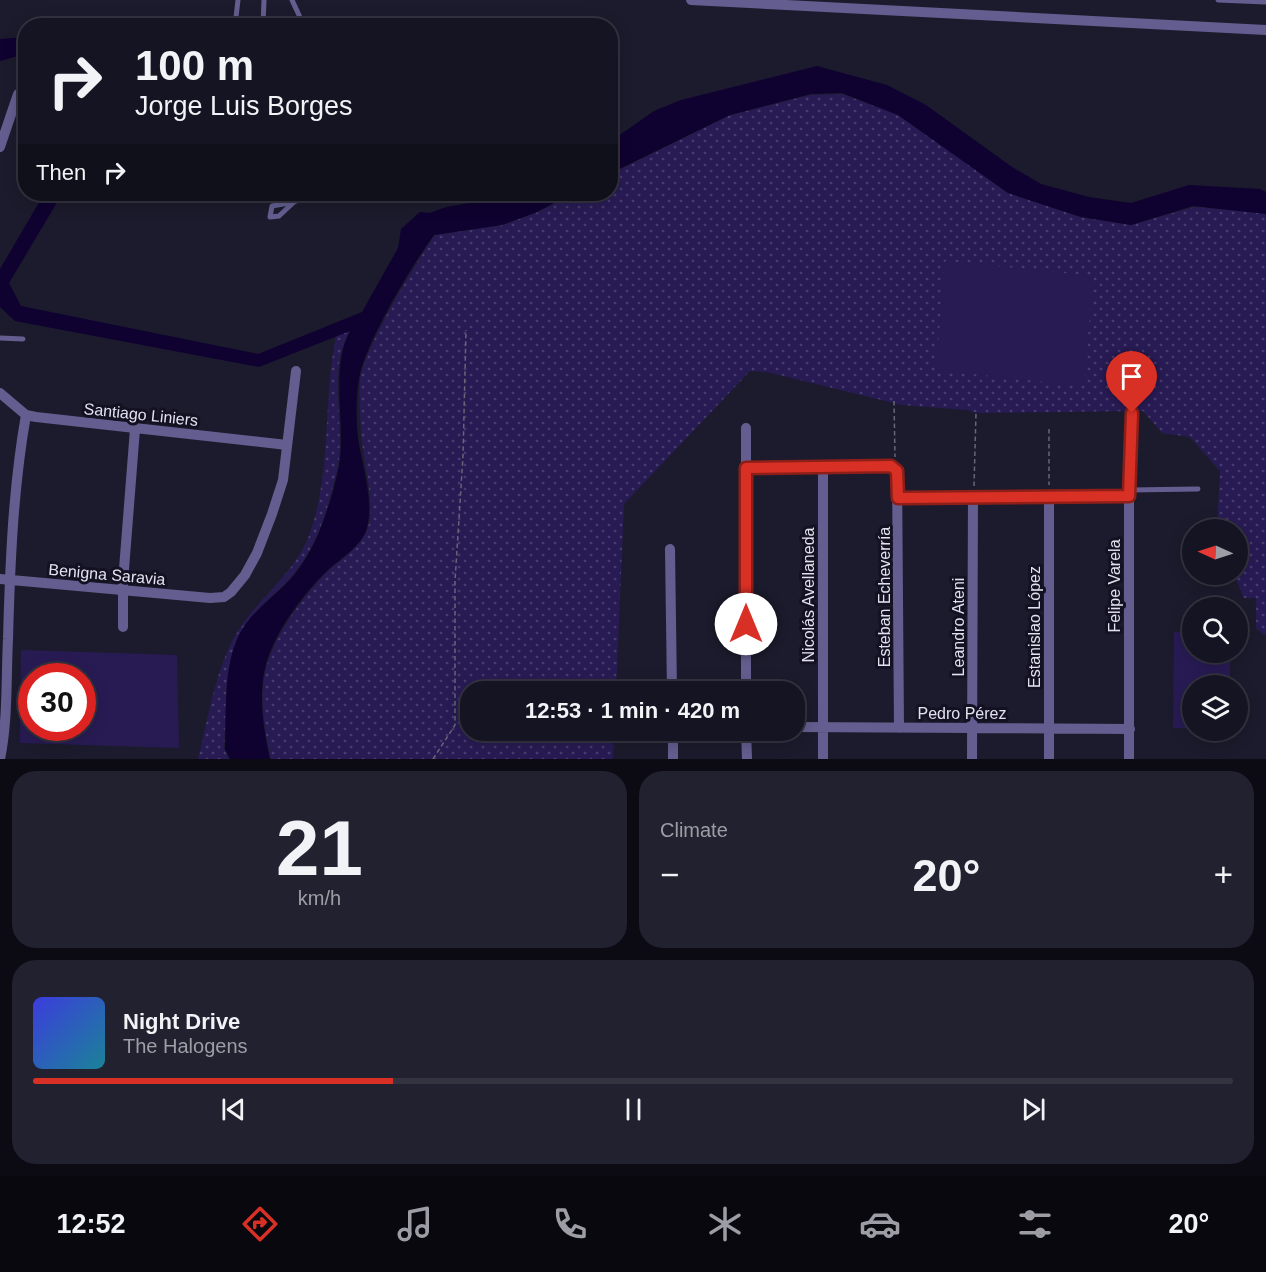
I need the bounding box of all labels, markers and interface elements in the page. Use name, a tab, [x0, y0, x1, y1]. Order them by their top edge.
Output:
icon: right	[36, 42, 114, 120]
text: 100 m	[135, 42, 254, 89]
text: Jorge Luis Borges	[135, 91, 353, 121]
icon: right	[98, 156, 131, 189]
text: Then	[36, 160, 86, 185]
pin	[1106, 351, 1157, 413]
icon: arrive	[1115, 360, 1148, 393]
street label: Santiago Liniers	[83, 400, 199, 429]
north arrow	[1182, 519, 1248, 585]
map controls	[1182, 519, 1248, 741]
street label: Nicolás Avellaneda	[800, 527, 817, 662]
street label: Esteban Echeverría	[876, 527, 893, 667]
street label: Felipe Varela	[1106, 539, 1123, 633]
street label: Benigna Saravia	[48, 561, 166, 588]
street label: Estanislao López	[1026, 566, 1043, 688]
street label: Leandro Ateni	[950, 578, 967, 676]
position arrow	[714, 592, 778, 656]
button: search	[1182, 597, 1248, 663]
speed limit sign: 30	[18, 663, 96, 741]
button: layers	[1182, 675, 1248, 741]
text: 12:53 · 1 min · 420 m	[525, 698, 740, 723]
street label: Pedro Pérez	[918, 705, 1006, 722]
text: 21	[276, 804, 363, 892]
text: Climate	[660, 819, 728, 841]
text: 20°	[912, 850, 981, 901]
text: −	[660, 856, 679, 893]
text: +	[1214, 856, 1233, 893]
text: km/h	[298, 887, 341, 909]
text: Night Drive	[123, 1009, 240, 1034]
text: The Halogens	[123, 1035, 248, 1057]
icon: previous	[217, 1093, 250, 1126]
icon: pause	[617, 1093, 650, 1126]
icon: next	[1017, 1093, 1050, 1126]
icon: directions	[239, 1203, 281, 1245]
icon: music	[394, 1203, 436, 1245]
icon: phone	[549, 1203, 591, 1245]
icon: climate	[704, 1203, 746, 1245]
icon: car	[859, 1203, 901, 1245]
icon: filters	[1014, 1203, 1056, 1245]
text: 12:52	[57, 1209, 126, 1239]
text: 20°	[1169, 1209, 1209, 1239]

